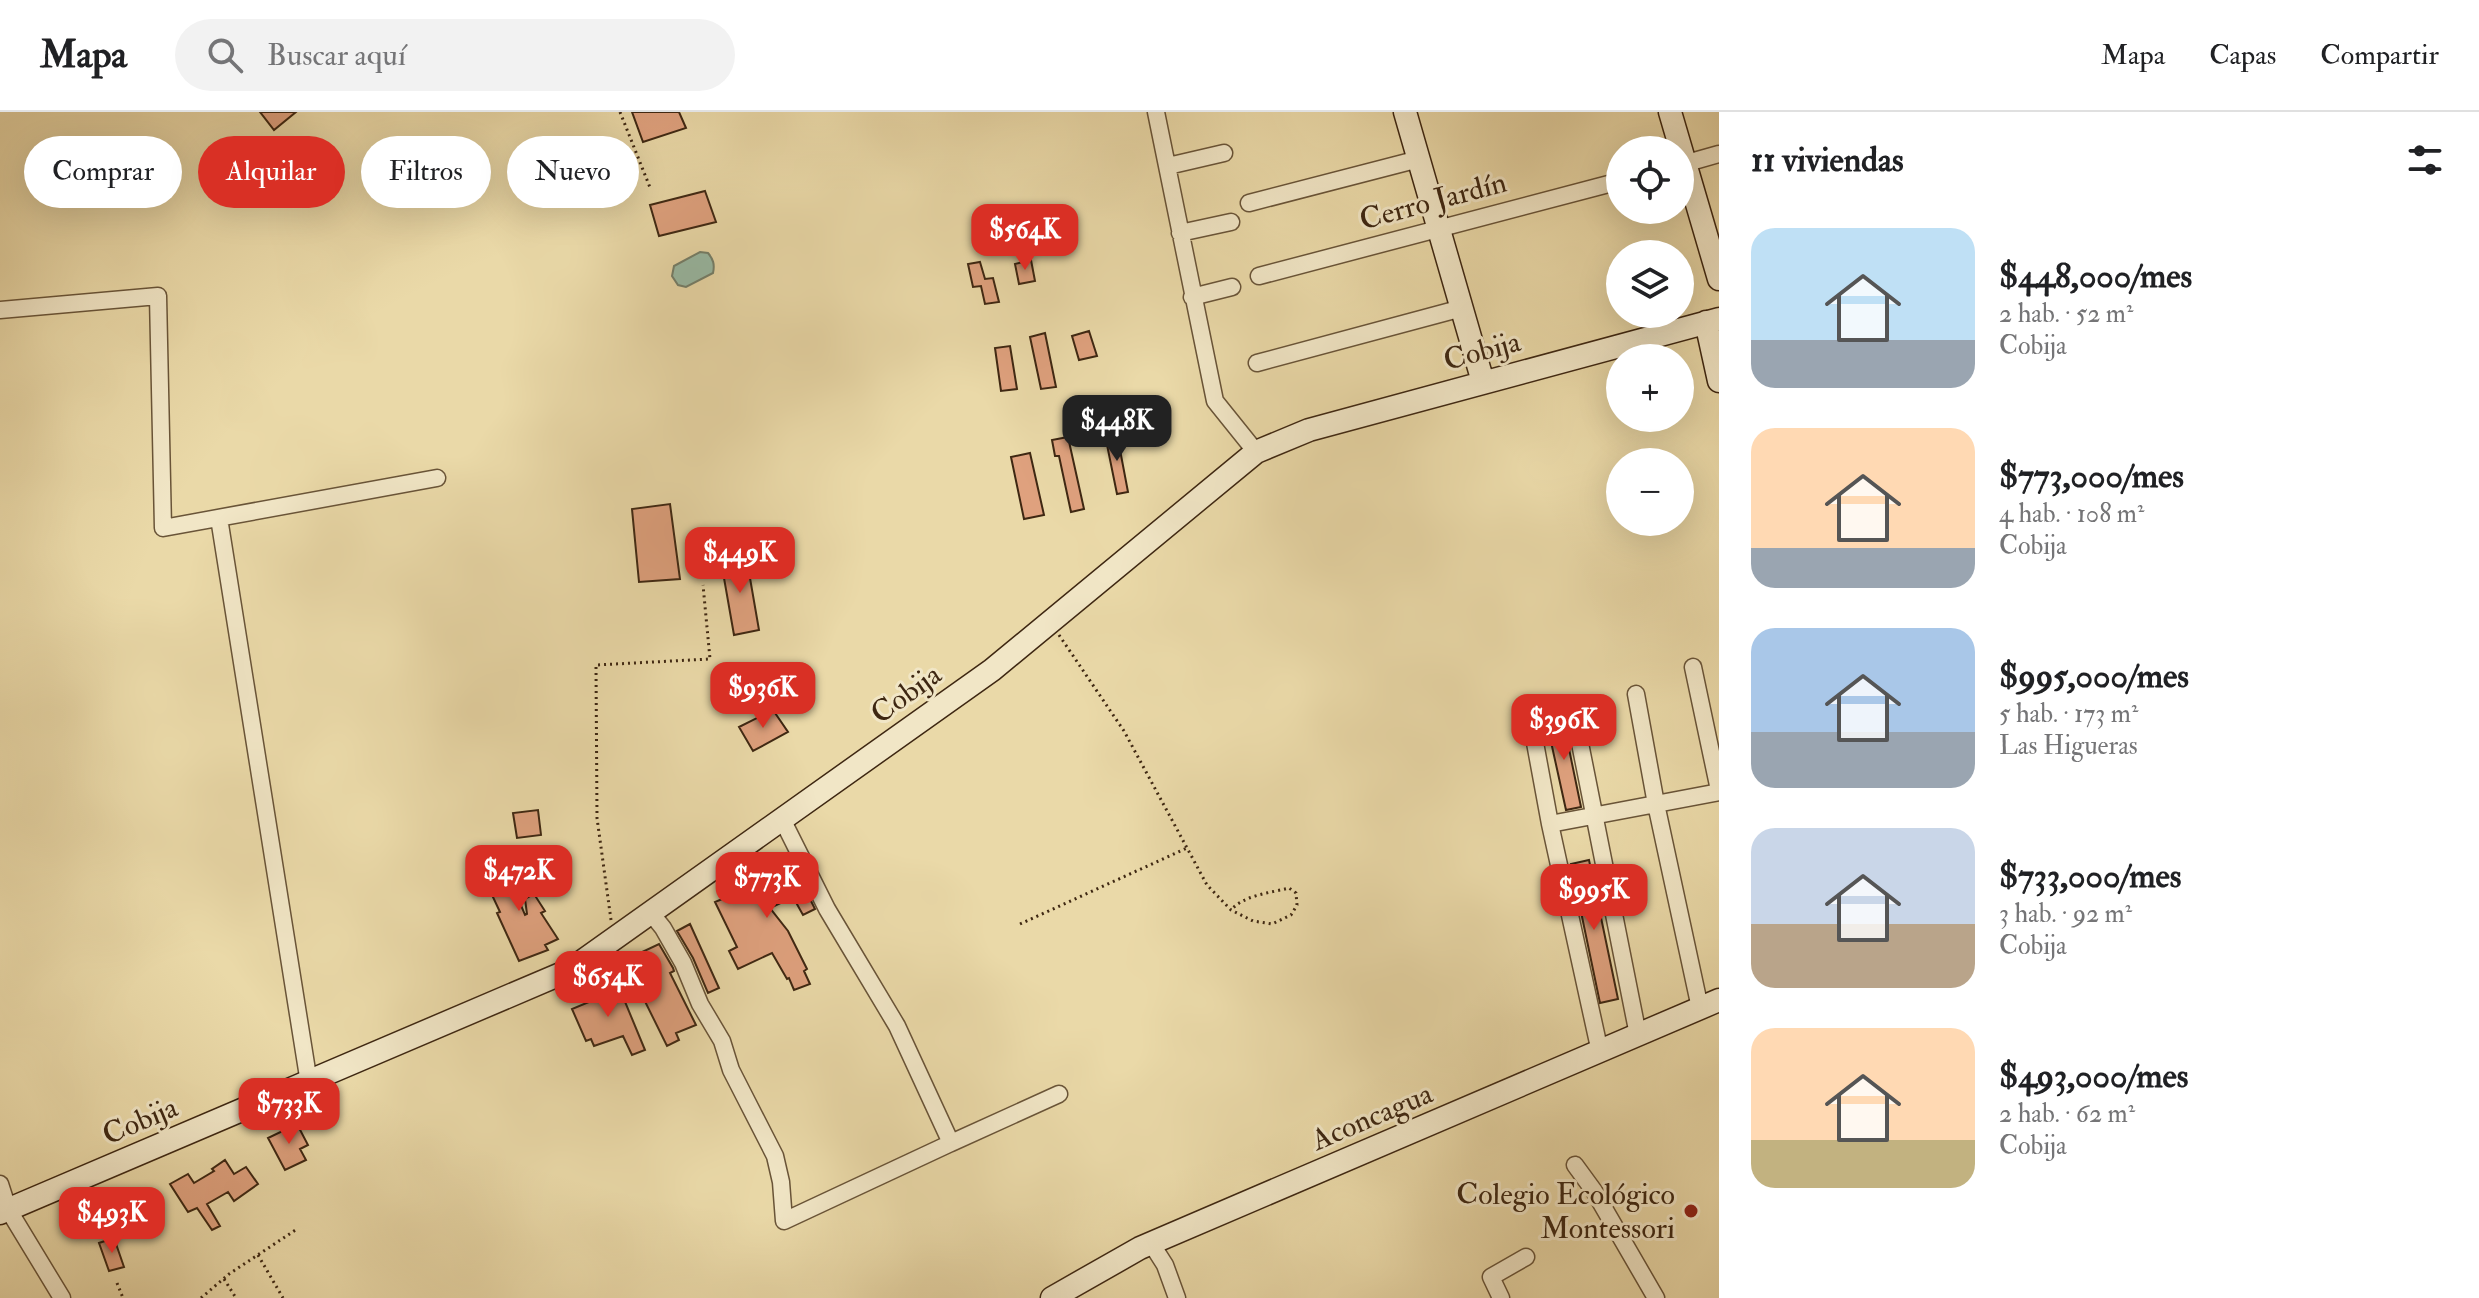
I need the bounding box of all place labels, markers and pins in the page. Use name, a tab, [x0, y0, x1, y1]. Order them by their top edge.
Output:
pin: $564K	[969, 204, 1081, 272]
pin: $448K	[1061, 395, 1173, 463]
pin: $449K	[684, 527, 796, 595]
pin: $936K	[707, 662, 819, 730]
pin: $396K	[1508, 694, 1620, 762]
pin: $472K	[463, 845, 575, 913]
pin: $773K	[711, 852, 823, 920]
pin: $995K	[1538, 864, 1650, 932]
pin: $654K	[552, 951, 664, 1019]
pin: $733K	[233, 1078, 345, 1146]
place label: Colegio Ecológico Montessori	[1456, 1176, 1675, 1247]
pin: $493K	[56, 1187, 168, 1255]
marker: Colegio Ecológico Montessori	[1682, 1202, 1700, 1220]

